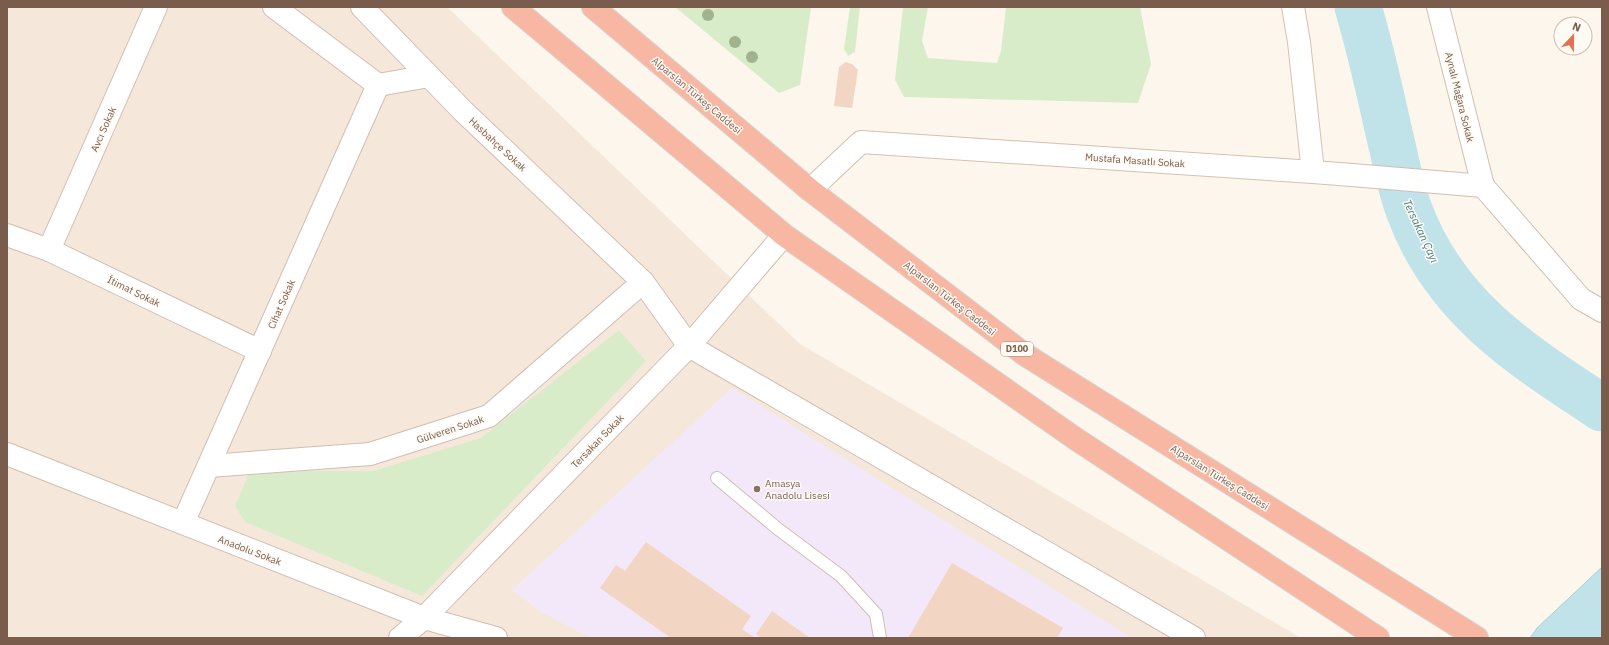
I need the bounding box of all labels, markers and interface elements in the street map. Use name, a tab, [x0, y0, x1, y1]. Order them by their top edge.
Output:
north arrow	[1553, 16, 1593, 56]
text: N	[1570, 19, 1583, 35]
street label: Aynalı Mağara Sokak	[1442, 51, 1477, 144]
street label: Alparslan Türkeş Caddesi	[649, 54, 744, 137]
street label: Avcı Sokak	[88, 104, 119, 154]
street label: Hasbahçe Sokak	[466, 114, 530, 175]
street label: Mustafa Masatlı Sokak	[1084, 151, 1186, 171]
water label: Tersakan Çayı	[1400, 197, 1442, 265]
street label: Alparslan Türkeş Caddesi	[901, 258, 998, 338]
street label: İtimat Sokak	[105, 273, 163, 310]
street label: Cihat Sokak	[265, 277, 298, 331]
road number: D100	[1001, 342, 1033, 356]
street label: Tersakan Sokak	[568, 411, 627, 471]
street label: Gülveren Sokak	[415, 412, 486, 446]
street label: Alparslan Türkeş Caddesi	[1168, 442, 1271, 513]
place label: Amasya Anadolu Lisesi	[765, 477, 830, 502]
marker: Amasya Anadolu Lisesi	[752, 484, 762, 494]
street label: Anadolu Sokak	[216, 532, 284, 569]

